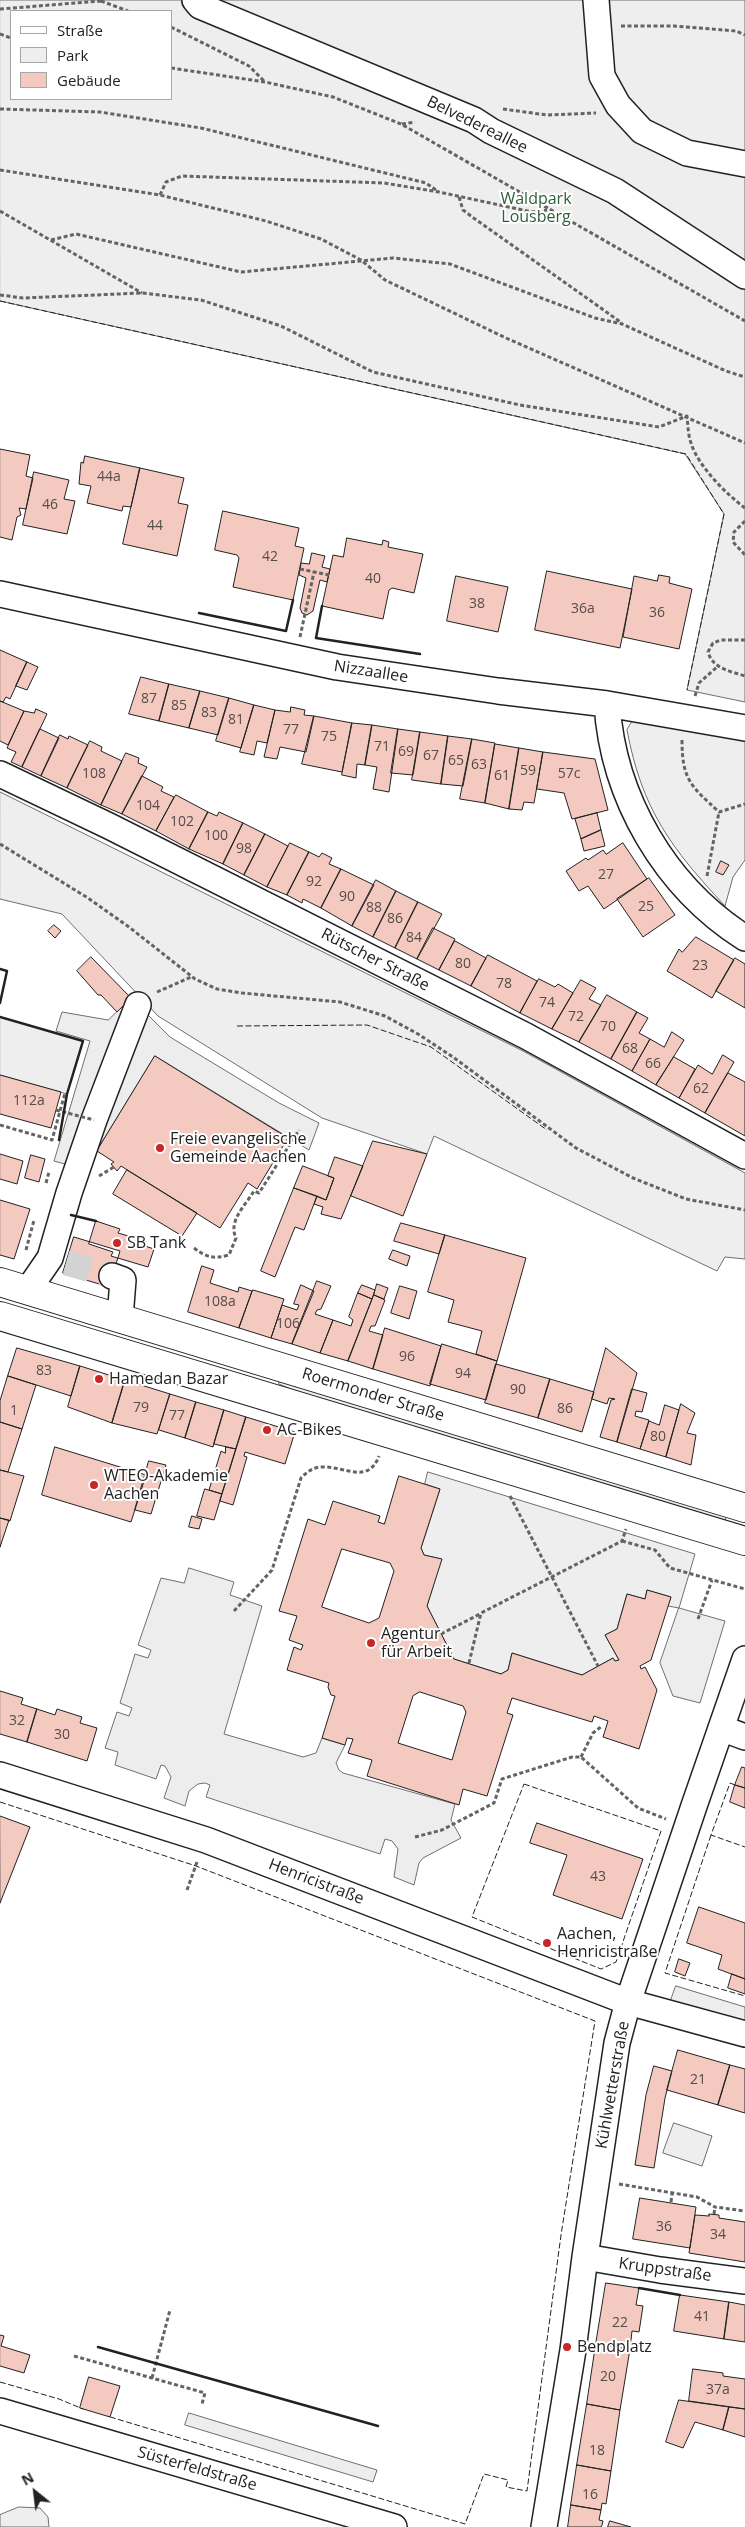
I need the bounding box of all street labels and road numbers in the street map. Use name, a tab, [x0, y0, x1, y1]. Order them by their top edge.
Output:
street label: Belvedereallee	[424, 92, 530, 158]
street label: Nizzaallee	[333, 657, 409, 687]
street label: Rütscher Straße	[318, 924, 432, 996]
street label: Roermonder Straße	[300, 1364, 446, 1426]
street label: Henricistraße	[266, 1855, 366, 1909]
street label: Kühlwetterstraße	[592, 2020, 634, 2150]
street label: Kruppstraße	[617, 2254, 713, 2286]
street label: Süsterfeldstraße	[135, 2443, 259, 2495]

